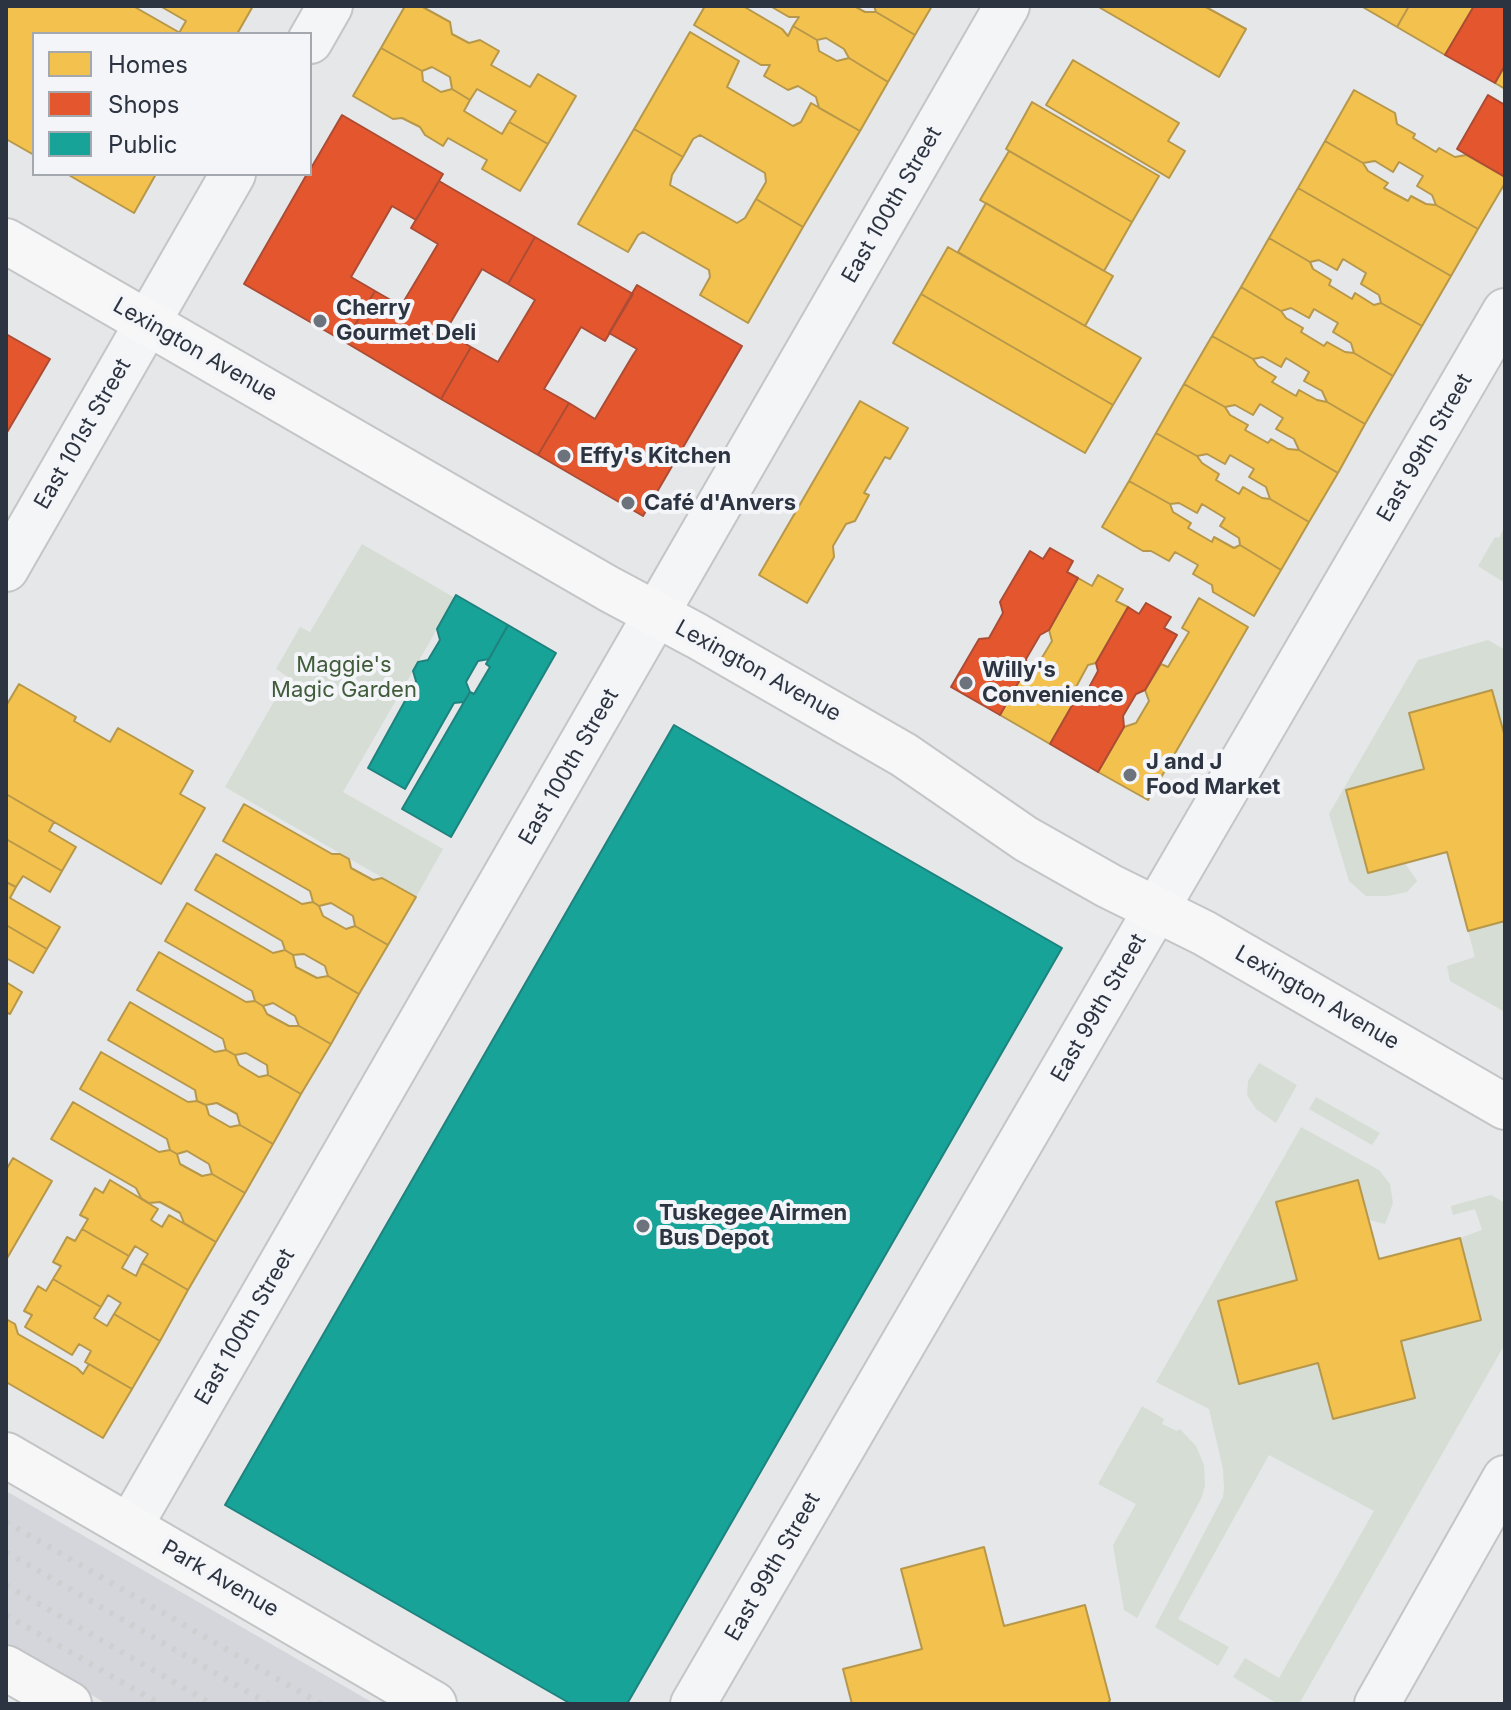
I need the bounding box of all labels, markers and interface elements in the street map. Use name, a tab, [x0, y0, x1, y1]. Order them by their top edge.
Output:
legend	[32, 32, 312, 176]
text: Homes	[108, 50, 188, 79]
text: Shops	[108, 90, 179, 119]
street label: East 100th Street	[837, 122, 947, 288]
text: Public	[108, 130, 178, 159]
street label: Lexington Avenue	[108, 292, 282, 408]
place label: Cherry Gourmet Deli	[336, 295, 476, 346]
marker: Cherry Gourmet Deli	[311, 312, 329, 330]
street label: East 101st Street	[29, 354, 137, 514]
street label: East 99th Street	[1372, 369, 1478, 527]
place label: Effy's Kitchen	[580, 443, 731, 469]
marker: Effy's Kitchen	[555, 447, 573, 465]
place label: Café d'Anvers	[644, 490, 796, 516]
marker: Café d'Anvers	[619, 494, 637, 512]
street label: Lexington Avenue	[671, 615, 845, 727]
park label: Maggie's Magic Garden	[271, 652, 417, 704]
place label: Willy's Convenience	[982, 657, 1123, 708]
marker: Willy's Convenience	[957, 674, 975, 692]
street label: East 100th Street	[514, 684, 624, 850]
place label: J and J Food Market	[1146, 749, 1280, 800]
marker: J and J Food Market	[1121, 766, 1139, 784]
street label: East 99th Street	[1046, 929, 1152, 1087]
street label: Lexington Avenue	[1230, 940, 1404, 1056]
place label: Tuskegee Airmen Bus Depot	[659, 1200, 847, 1252]
marker: Tuskegee Airmen Bus Depot	[634, 1217, 652, 1235]
street label: East 100th Street	[190, 1244, 300, 1410]
street label: East 99th Street	[720, 1488, 826, 1646]
street label: Park Avenue	[157, 1535, 283, 1623]

